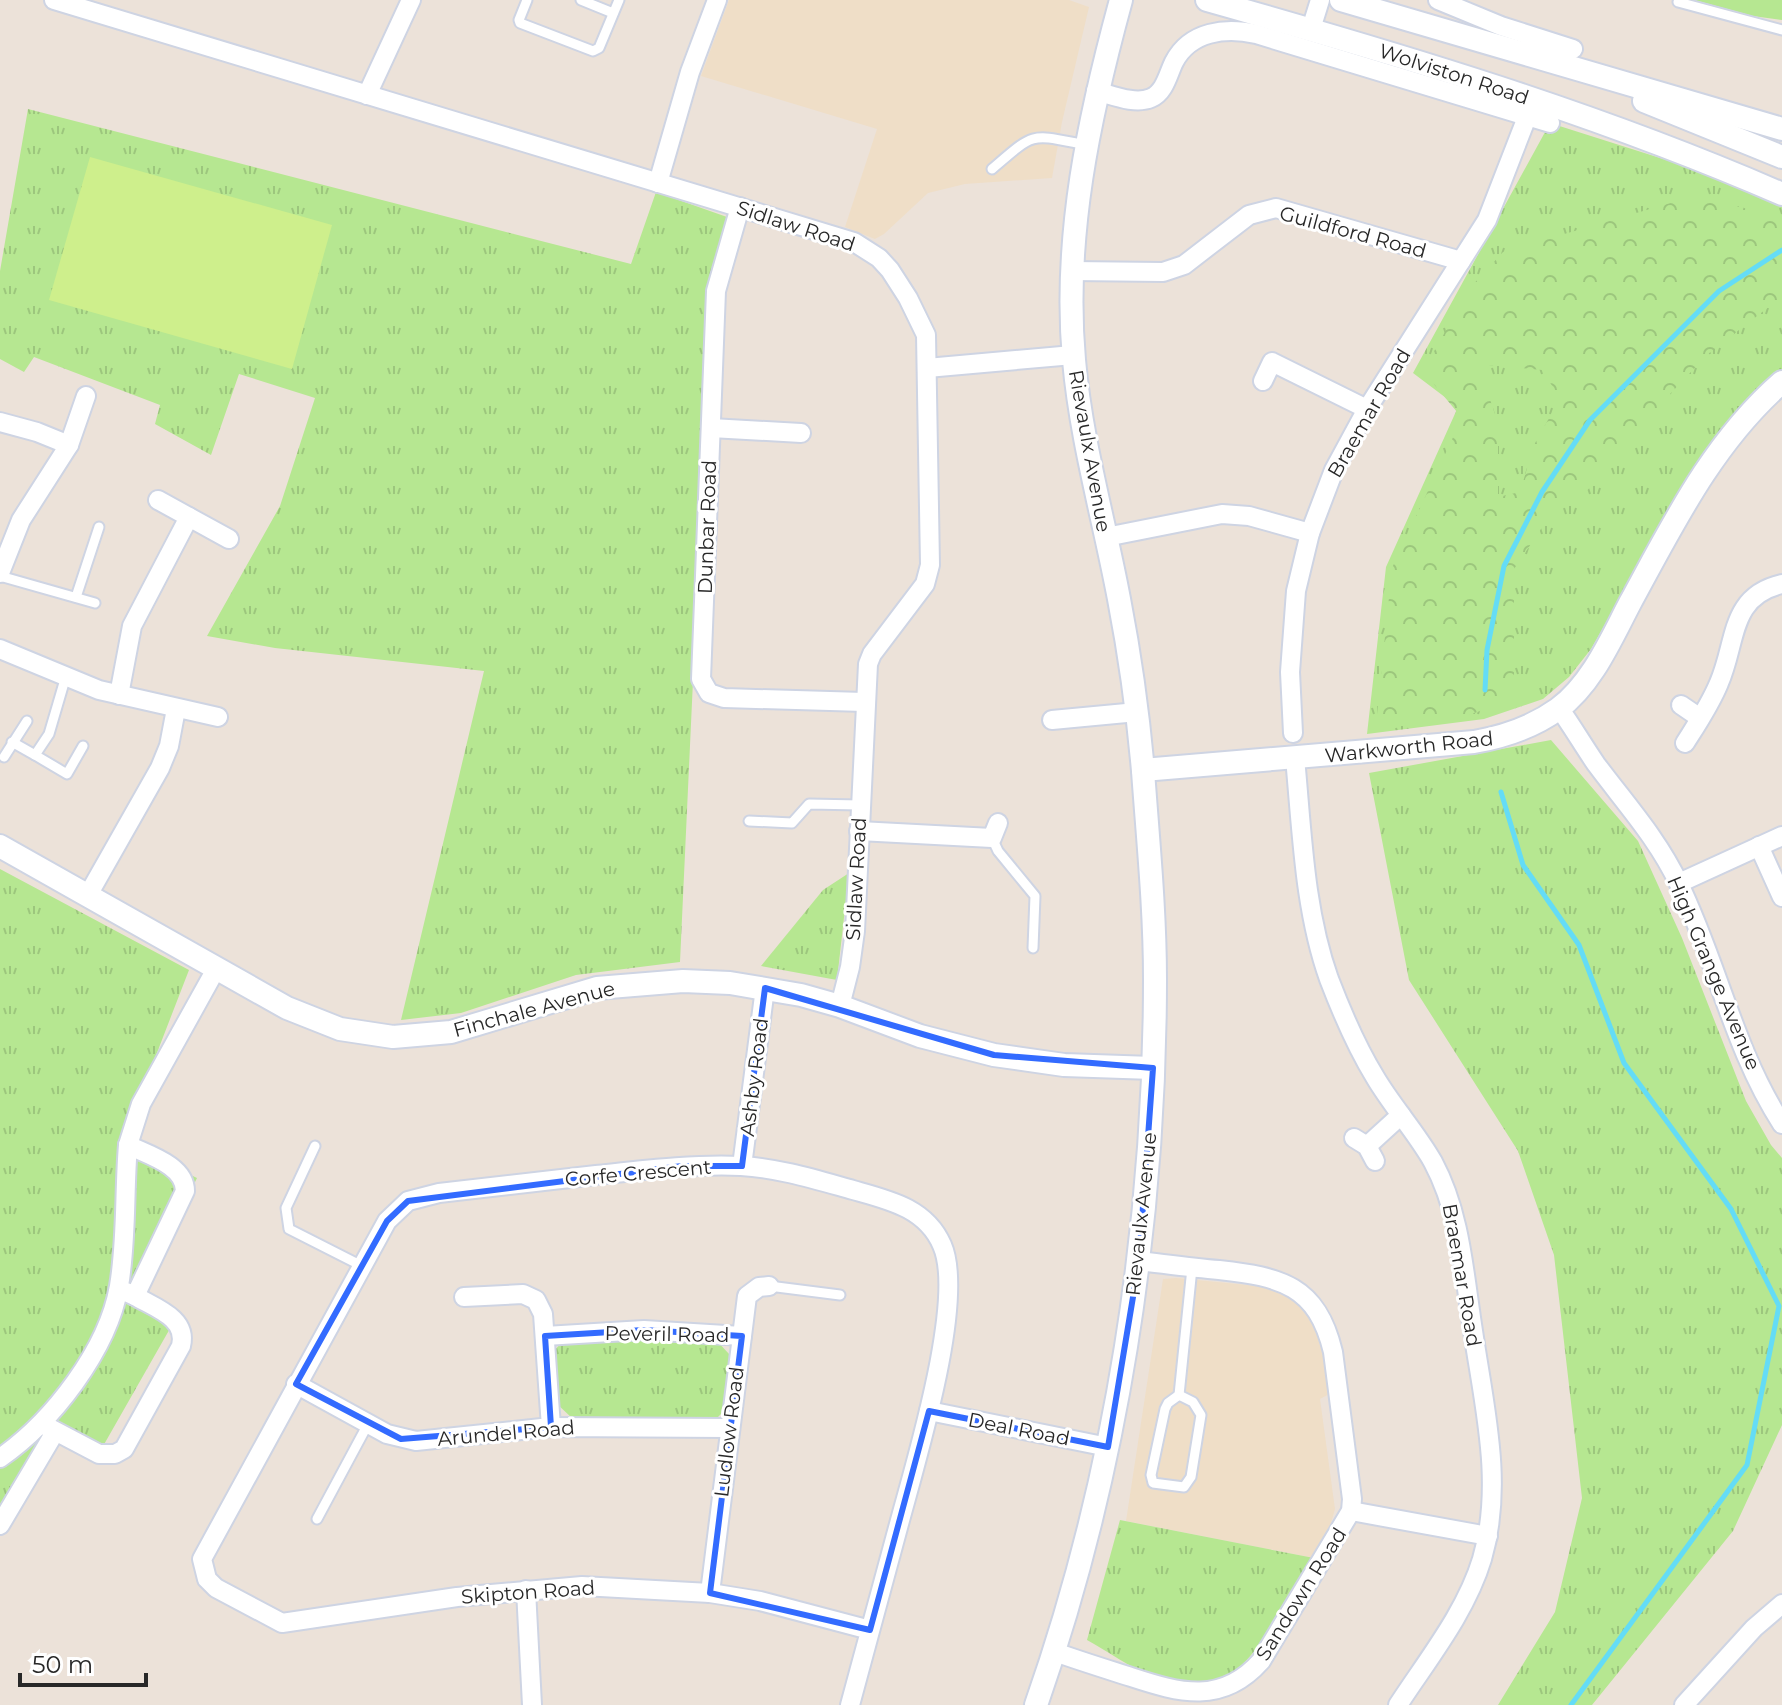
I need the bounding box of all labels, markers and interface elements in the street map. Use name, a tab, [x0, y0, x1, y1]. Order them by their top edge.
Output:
street label: Wolviston Road	[1376, 38, 1532, 110]
street label: Sidlaw Road	[734, 196, 858, 256]
street label: Guildford Road	[1277, 201, 1429, 263]
street label: Braemar Road	[1322, 344, 1416, 482]
street label: Rievaulx Avenue	[1064, 368, 1116, 534]
street label: Dunbar Road	[693, 459, 721, 595]
street label: Warkworth Road	[1323, 726, 1495, 768]
street label: Sidlaw Road	[841, 817, 871, 941]
street label: High Grange Avenue	[1662, 872, 1766, 1074]
street label: Finchale Avenue	[451, 976, 617, 1042]
street label: Ashby Road	[735, 1016, 773, 1138]
street label: Rievaulx Avenue	[1120, 1131, 1162, 1297]
street label: Corfe Crescent	[564, 1155, 712, 1191]
street label: Braemar Road	[1438, 1202, 1486, 1348]
street label: Peveril Road	[604, 1321, 730, 1347]
street label: Ludlow Road	[709, 1365, 749, 1499]
street label: Deal Road	[966, 1407, 1072, 1451]
street label: Arundel Road	[436, 1415, 576, 1451]
street label: Sandown Road	[1251, 1523, 1351, 1665]
street label: Skipton Road	[460, 1575, 596, 1609]
scale bar	[20, 1637, 146, 1687]
text: 50 m	[32, 1650, 93, 1679]

